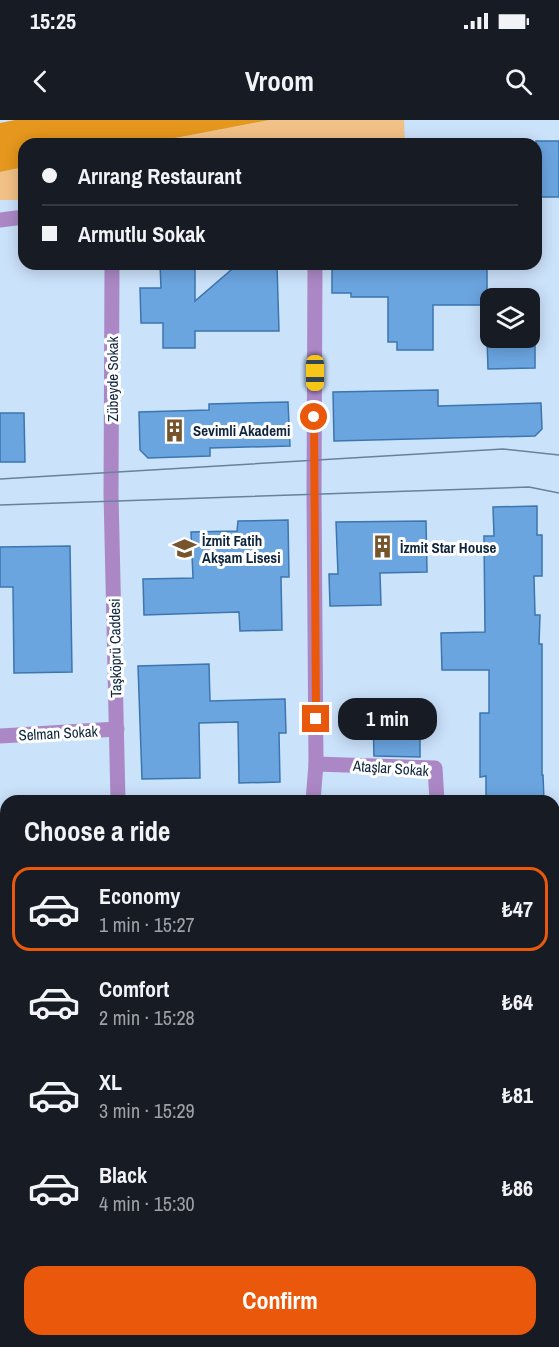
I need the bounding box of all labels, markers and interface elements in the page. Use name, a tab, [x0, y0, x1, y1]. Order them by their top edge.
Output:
text: 15:25	[30, 6, 76, 36]
text: Vroom	[245, 63, 314, 99]
icon: back	[24, 65, 57, 98]
icon: search	[502, 65, 535, 98]
text: Arırang Restaurant	[78, 161, 241, 191]
text: Armutlu Sokak	[78, 219, 205, 249]
map controls	[480, 288, 540, 348]
button: layers	[480, 288, 540, 348]
street label: Zübeyde Sokak	[102, 335, 123, 422]
car	[306, 355, 324, 391]
route start	[300, 403, 327, 430]
building icon: Sevimli Akademi	[162, 417, 188, 443]
place label: Sevimli Akademi	[193, 420, 290, 441]
place label: İzmit Fatih Akşam Lisesi	[202, 530, 281, 568]
building icon: İzmit Star House	[369, 534, 395, 560]
school or university icon: İzmit Fatih Akşam Lisesi	[171, 536, 197, 562]
place label: İzmit Star House	[400, 537, 497, 558]
street label: Taşköprü Caddesi	[104, 598, 126, 698]
callout: 1 min	[337, 698, 436, 740]
route end	[302, 705, 329, 732]
text: 1 min	[366, 705, 409, 732]
street label: Selman Sokak	[18, 720, 99, 746]
street label: Ataşlar Sokak	[351, 755, 430, 781]
text: Choose a ride	[24, 813, 170, 849]
text: Economy	[99, 881, 180, 911]
icon: car	[27, 882, 81, 936]
text: ₺47	[502, 894, 533, 924]
text: 1 min · 15:27	[99, 911, 195, 938]
text: Comfort	[99, 974, 169, 1004]
icon: car	[27, 975, 81, 1029]
text: ₺64	[502, 987, 533, 1017]
text: 2 min · 15:28	[99, 1004, 195, 1031]
text: XL	[99, 1067, 122, 1097]
icon: car	[27, 1068, 81, 1122]
text: ₺81	[502, 1080, 533, 1110]
text: 3 min · 15:29	[99, 1097, 195, 1124]
text: Black	[99, 1160, 147, 1190]
icon: car	[27, 1161, 81, 1215]
text: ₺86	[502, 1173, 533, 1203]
text: 4 min · 15:30	[99, 1190, 195, 1217]
button: Confirm	[24, 1266, 536, 1335]

